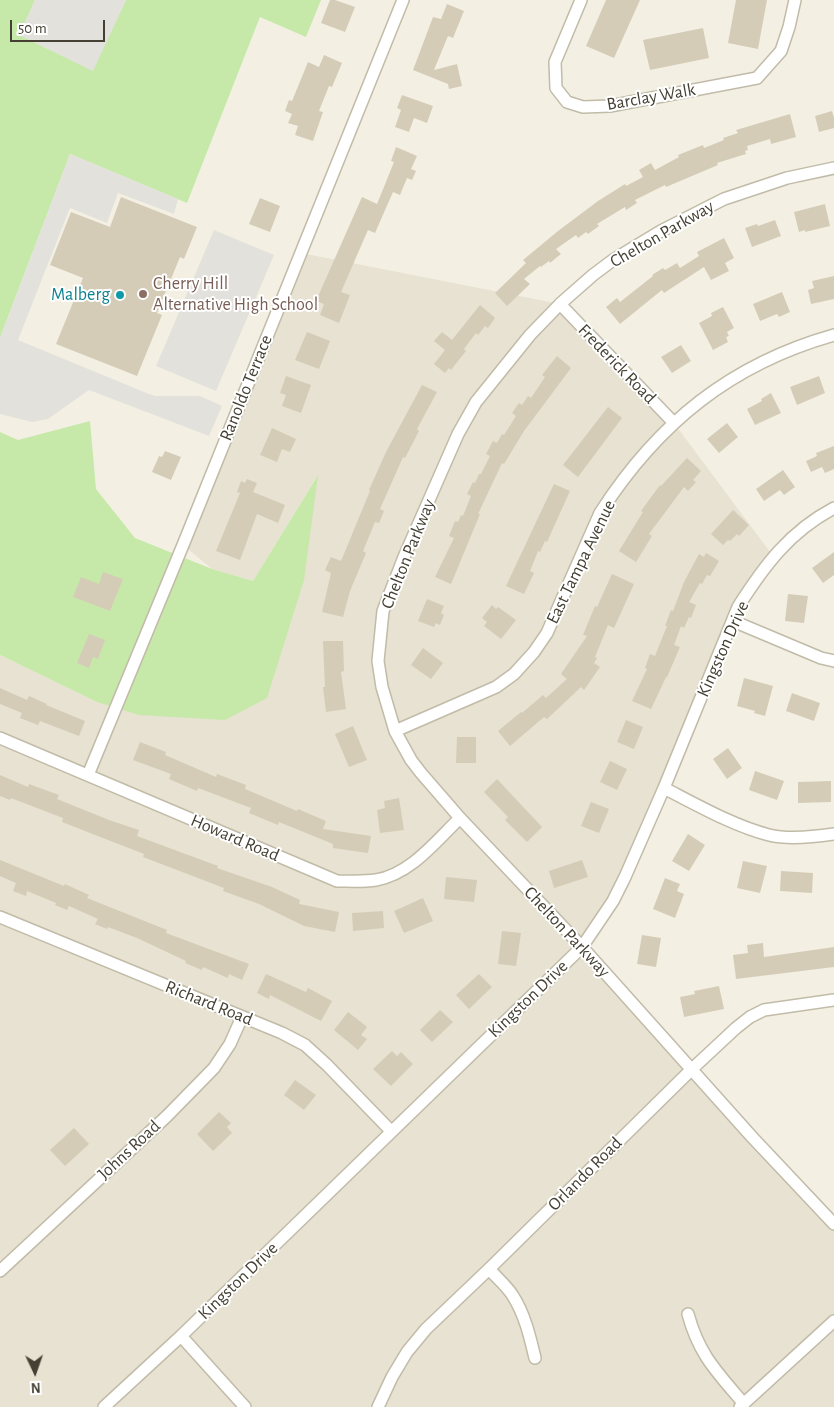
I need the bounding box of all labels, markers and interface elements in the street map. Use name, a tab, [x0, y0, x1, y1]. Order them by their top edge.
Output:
scale bar	[12, 10, 108, 42]
text: 50 m	[18, 21, 47, 36]
street label: Barclay Walk	[605, 79, 697, 115]
street label: Chelton Parkway	[606, 196, 718, 272]
place label: Cherry Hill Alternative High School	[153, 273, 318, 316]
place label: Malberg	[51, 284, 110, 306]
marker: Cherry Hill Alternative High School	[137, 288, 149, 300]
marker: Malberg	[114, 289, 126, 301]
street label: Frederick Road	[573, 319, 661, 409]
street label: Ranoldo Terrace	[215, 332, 277, 444]
street label: Chelton Parkway	[376, 496, 440, 612]
street label: East Tampa Avenue	[542, 497, 620, 627]
street label: Kingston Drive	[692, 598, 754, 700]
street label: Howard Road	[187, 810, 283, 866]
street label: Chelton Parkway	[519, 882, 615, 982]
street label: Kingston Drive	[484, 956, 572, 1042]
street label: Richard Road	[162, 976, 256, 1030]
street label: Johns Road	[93, 1116, 165, 1184]
street label: Orlando Road	[543, 1132, 627, 1216]
street label: Kingston Drive	[194, 1238, 282, 1324]
north arrow	[10, 1347, 60, 1397]
text: N	[31, 1380, 41, 1394]

